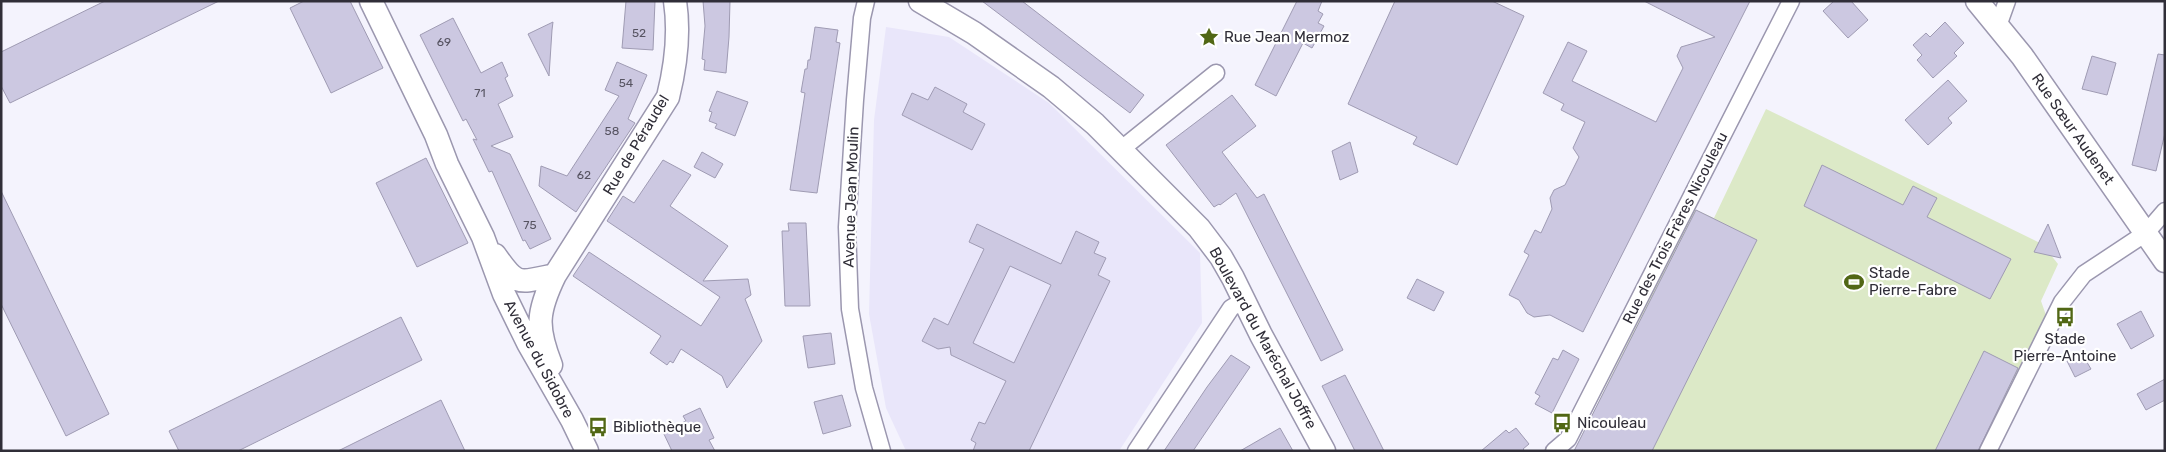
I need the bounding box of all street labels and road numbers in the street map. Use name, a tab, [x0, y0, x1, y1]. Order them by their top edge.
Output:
street label: Rue Sœur Audenet	[2028, 70, 2118, 188]
street label: Rue de Péraudel	[599, 92, 673, 198]
street label: Avenue Jean Moulin	[840, 126, 862, 268]
street label: Rue des Trois Frères Nicouleau	[1619, 129, 1731, 327]
street label: Boulevard du Maréchal Joffre	[1205, 244, 1321, 432]
street label: Avenue du Sidobre	[500, 297, 578, 421]

